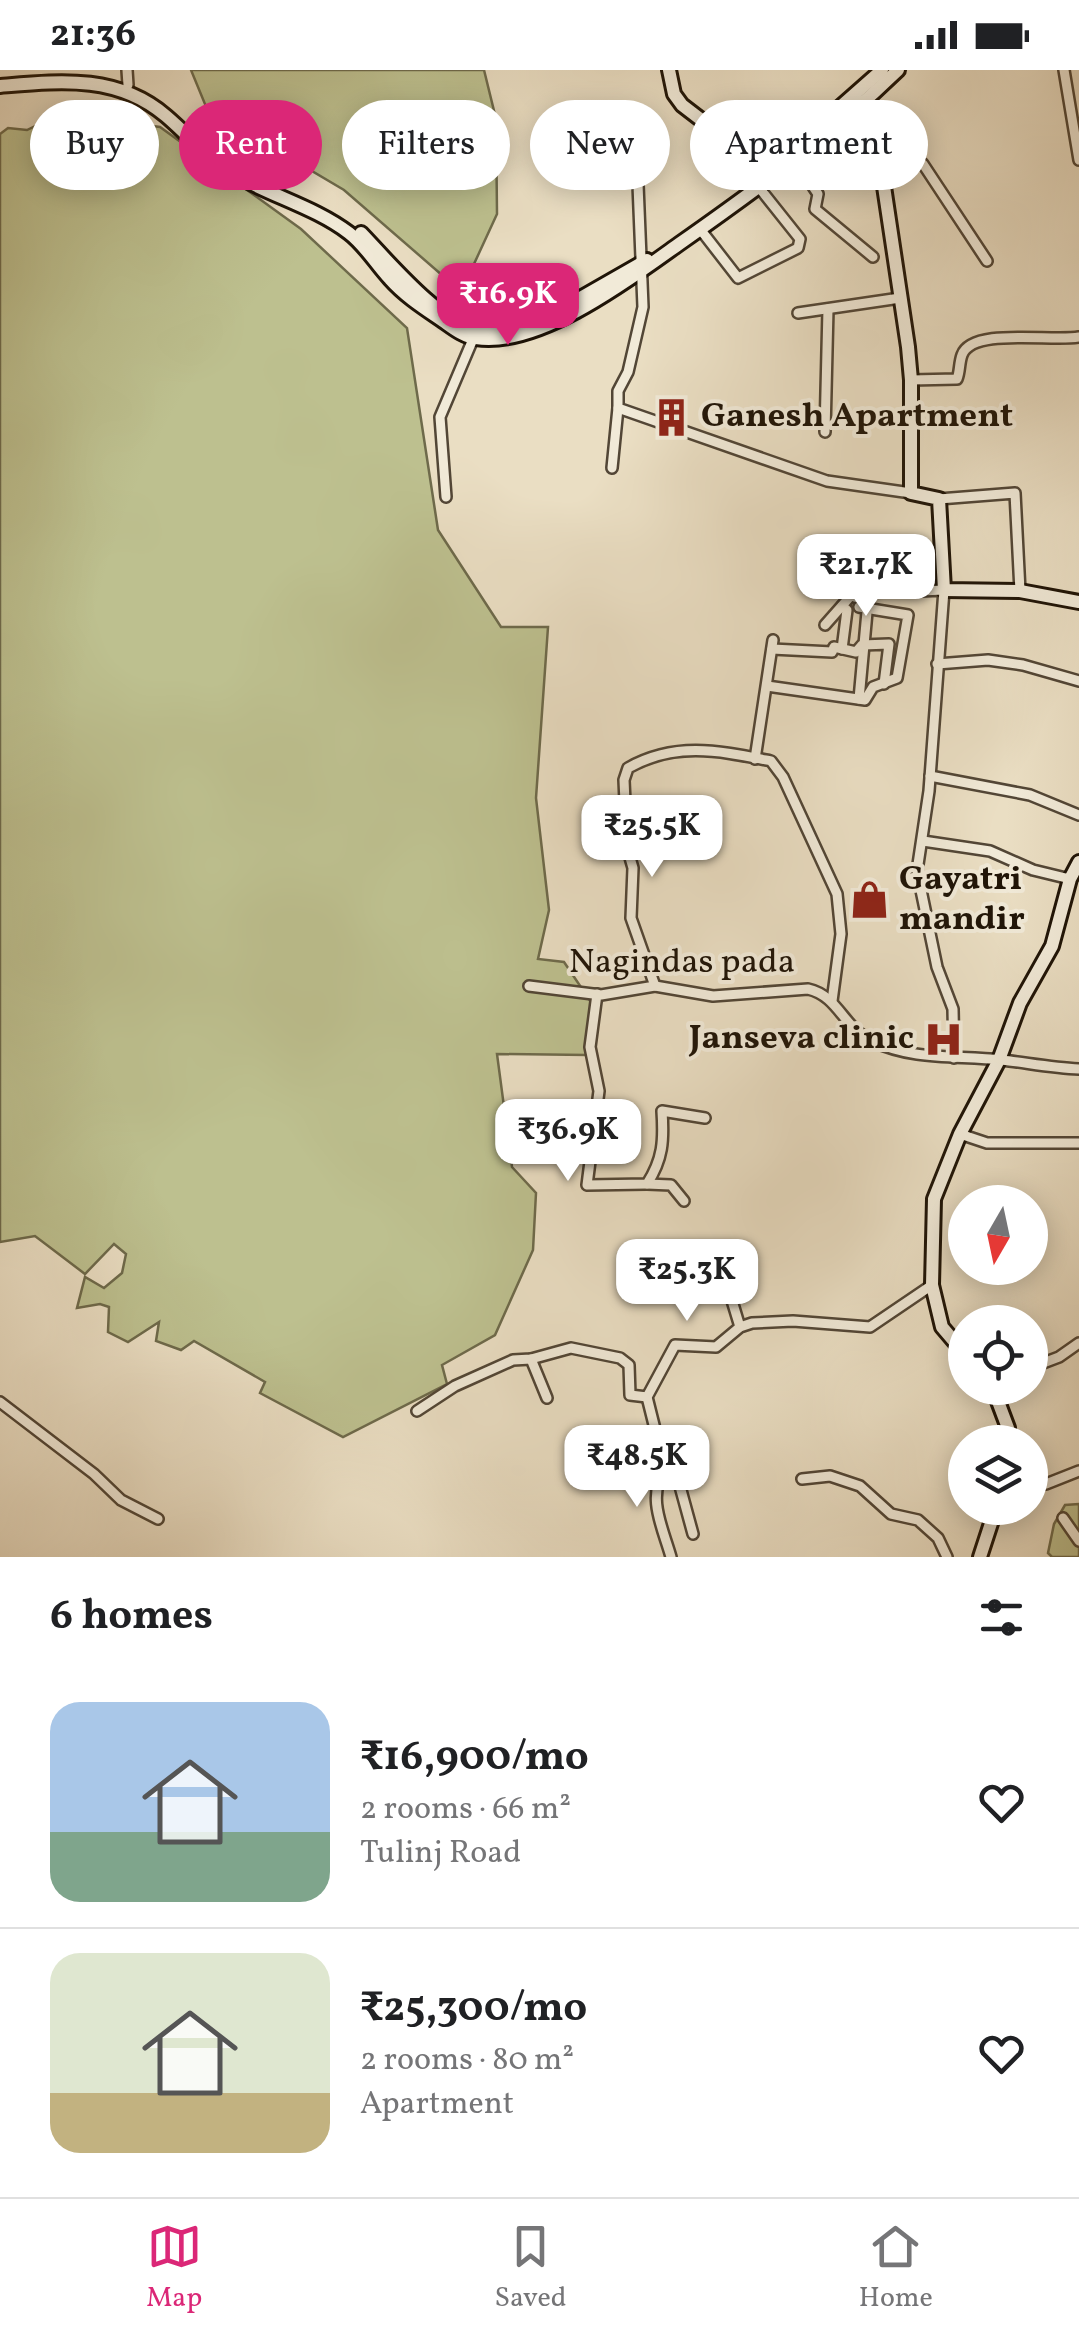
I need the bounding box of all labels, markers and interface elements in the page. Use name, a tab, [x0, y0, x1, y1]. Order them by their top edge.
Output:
text: 21:36	[50, 9, 136, 62]
chip: Buy	[30, 100, 159, 190]
chip: Rent	[179, 100, 322, 190]
chip: Filters	[342, 100, 510, 190]
chip: New	[530, 100, 670, 190]
chip: Apartment	[690, 100, 928, 190]
pin: ₹16.9K	[427, 263, 589, 348]
text: ₹16.9K	[459, 273, 557, 317]
place label: Ganesh Apartment	[701, 393, 1013, 441]
building icon: Ganesh Apartment	[650, 396, 692, 438]
pin: ₹21.7K	[785, 534, 947, 619]
text: ₹21.7K	[819, 544, 913, 588]
pin: ₹25.5K	[571, 795, 733, 880]
text: ₹25.5K	[603, 805, 701, 849]
place label: Gayatri mandir	[899, 856, 1025, 944]
shop icon: Gayatri mandir	[848, 879, 890, 921]
street label: Nagindas pada	[569, 939, 795, 987]
place label: Janseva clinic	[688, 1015, 914, 1063]
hospital icon: Janseva clinic	[923, 1018, 965, 1060]
pin: ₹36.9K	[487, 1099, 649, 1184]
text: ₹36.9K	[517, 1109, 619, 1153]
north arrow	[948, 1185, 1048, 1285]
map controls	[948, 1185, 1048, 1525]
pin: ₹25.3K	[606, 1239, 768, 1324]
text: ₹25.3K	[638, 1249, 736, 1293]
button: locate	[948, 1305, 1048, 1405]
pin: ₹48.5K	[556, 1425, 718, 1510]
button: layers	[948, 1425, 1048, 1525]
text: ₹48.5K	[586, 1435, 688, 1479]
text: 6 homes	[50, 1588, 213, 1647]
icon: filters	[974, 1590, 1029, 1645]
text: ₹16,900/mo	[360, 1729, 589, 1788]
icon: home	[130, 1742, 250, 1862]
icon: heart	[974, 1775, 1029, 1830]
text: 2 rooms · 66 m²	[360, 1788, 571, 1832]
text: Tulinj Road	[360, 1832, 521, 1876]
text: ₹25,300/mo	[360, 1980, 587, 2039]
icon: home	[130, 1993, 250, 2113]
icon: heart	[974, 2026, 1029, 2081]
text: 2 rooms · 80 m²	[360, 2039, 574, 2083]
text: Apartment	[360, 2083, 514, 2127]
tab: Map	[146, 2219, 202, 2318]
tab: Saved	[494, 2219, 567, 2318]
tab: Home	[859, 2219, 933, 2318]

